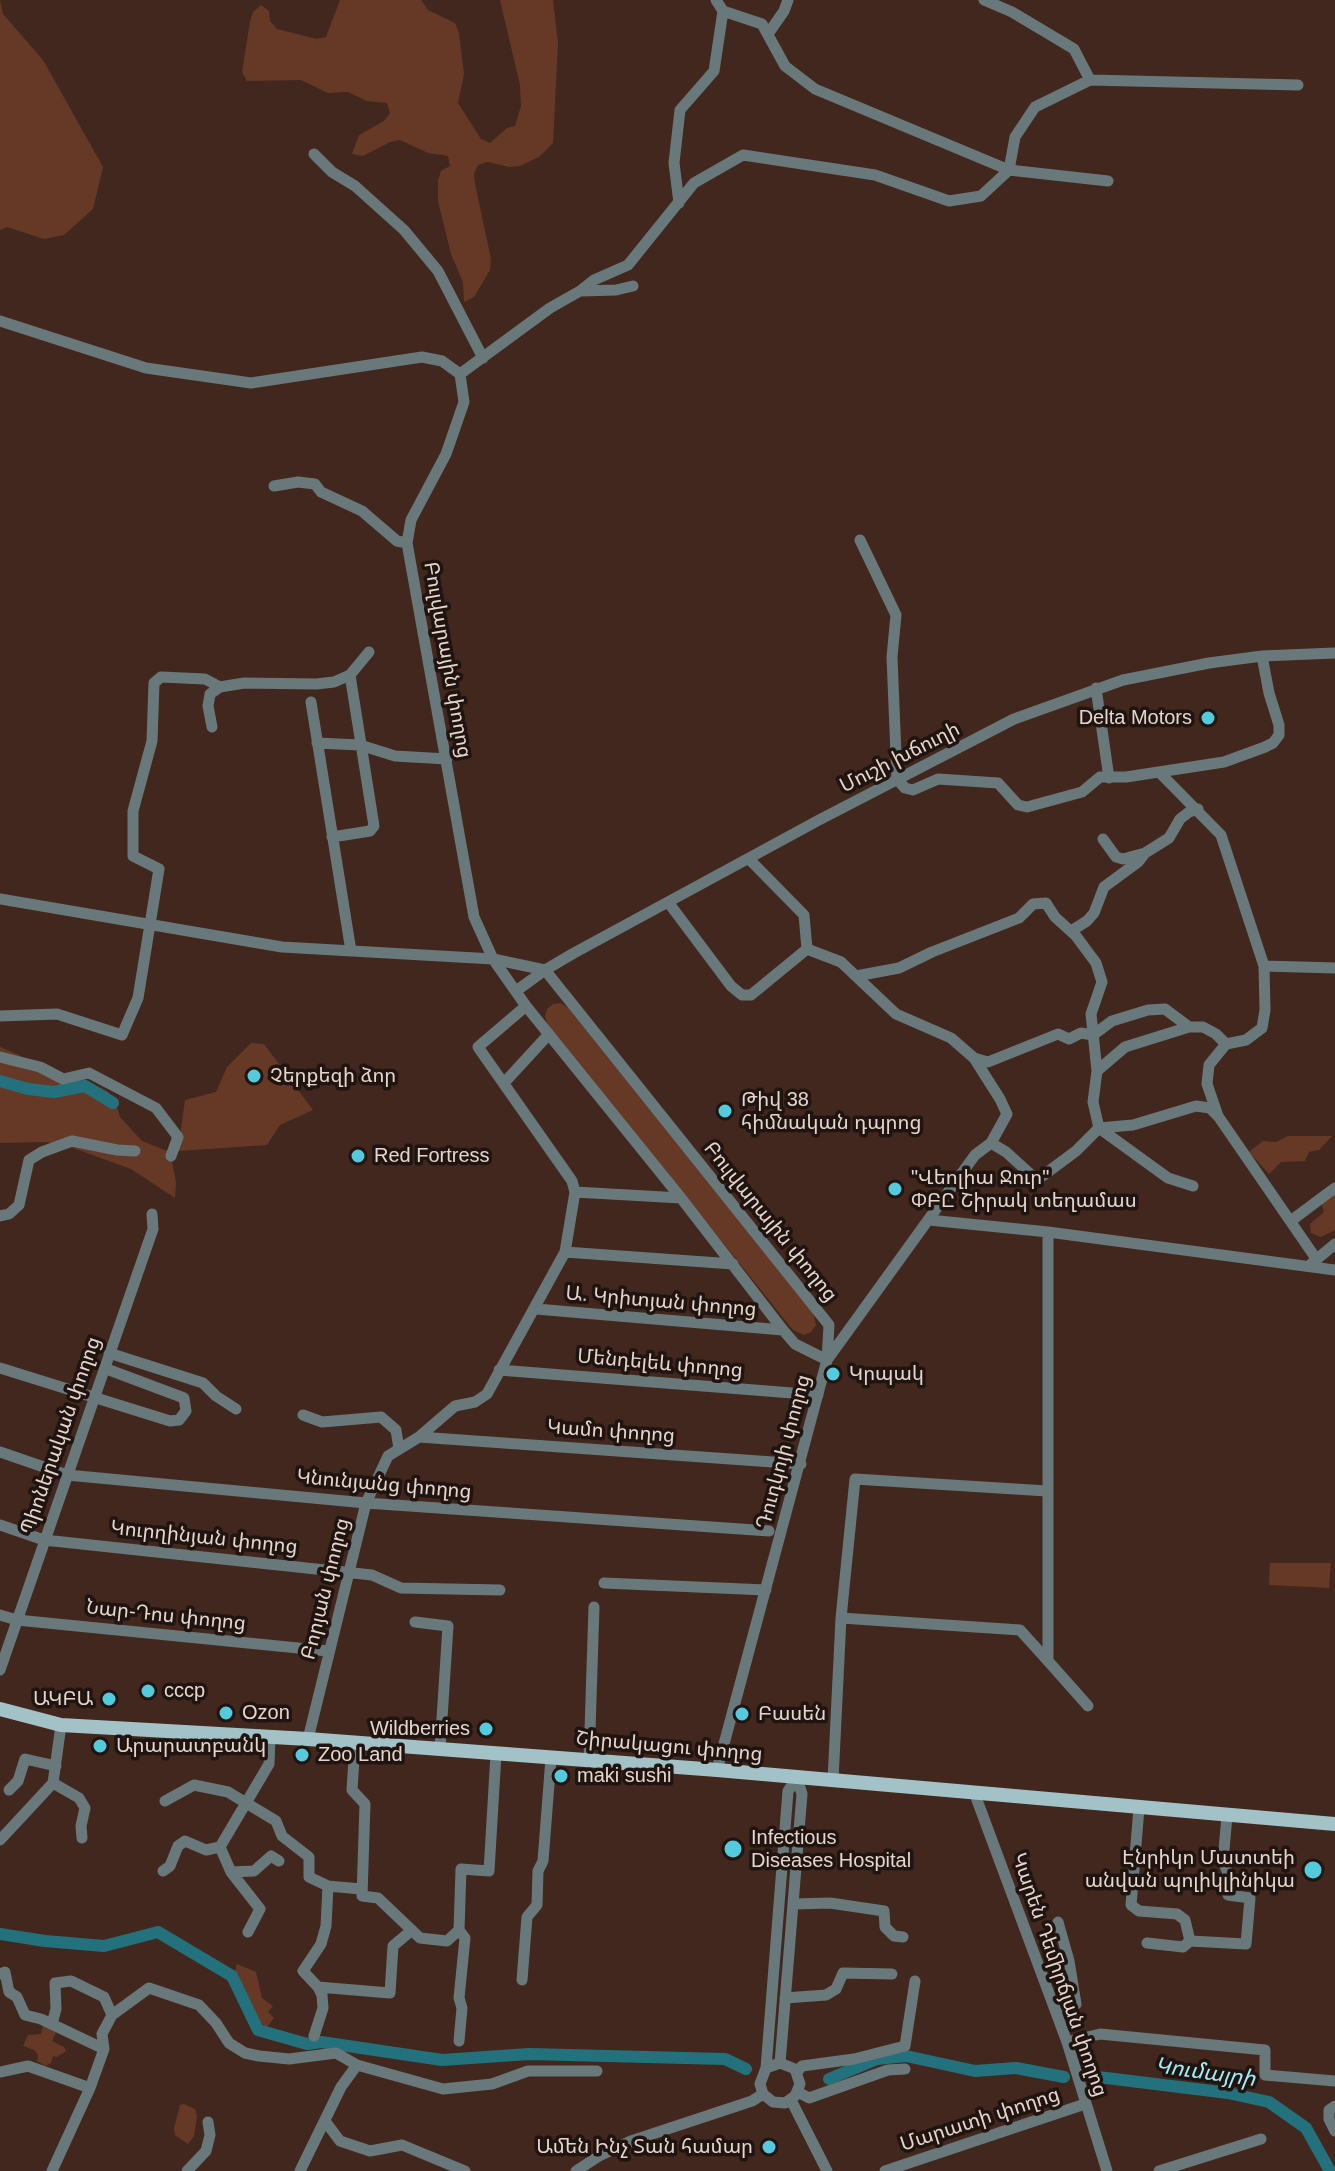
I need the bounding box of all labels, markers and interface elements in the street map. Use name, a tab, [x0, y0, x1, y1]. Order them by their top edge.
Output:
street label: Բուլվարային փողոց	[418, 560, 476, 760]
place label: Delta Motors	[1079, 706, 1192, 730]
marker: Delta Motors	[1199, 709, 1217, 727]
street label: Մուշի խճուղի	[836, 717, 964, 799]
place label: Չերքեզի ձոր	[270, 1064, 396, 1088]
marker: Չերքեզի ձոր	[245, 1067, 263, 1085]
place label: Թիվ 38 հիմնական դպրոց	[741, 1088, 921, 1135]
marker: Թիվ 38 հիմնական դպրոց	[716, 1102, 734, 1120]
street label: Բուլվարային փողոց	[698, 1137, 842, 1307]
place label: Red Fortress	[374, 1144, 490, 1168]
marker: Red Fortress	[349, 1147, 367, 1165]
place label: "Վեոլիա Ջուր" ՓԲԸ Շիրակ տեղամաս	[911, 1166, 1137, 1213]
marker: "Վեոլիա Ջուր" ՓԲԸ Շիրակ տեղամաս	[886, 1180, 904, 1198]
street label: Ա. Կրիտյան փողոց	[565, 1282, 757, 1322]
street label: Պիոներական փողոց	[16, 1334, 106, 1538]
street label: Մենդելեև փողոց	[576, 1345, 744, 1383]
place label: Կրպակ	[849, 1362, 924, 1386]
marker: Կրպակ	[824, 1365, 842, 1383]
street label: Դուդկոյի փողոց	[752, 1372, 816, 1532]
street label: Կամո փողոց	[546, 1416, 676, 1448]
street label: Կնունյանց փողոց	[296, 1465, 472, 1505]
street label: Կուրղինյան փողոց	[109, 1516, 299, 1560]
street label: Բորյան փողոց	[297, 1516, 355, 1662]
street label: Նար-Դոս փողոց	[85, 1596, 247, 1636]
place label: ссср	[164, 1679, 205, 1703]
marker: ссср	[139, 1682, 157, 1700]
place label: ԱԿԲԱ	[33, 1687, 93, 1711]
marker: ԱԿԲԱ	[100, 1690, 118, 1708]
place label: Ozon	[242, 1701, 290, 1725]
place label: Բասեն	[758, 1702, 826, 1726]
marker: Ozon	[217, 1704, 235, 1722]
marker: Բասեն	[733, 1705, 751, 1723]
place label: Wildberries	[370, 1717, 470, 1741]
marker: Wildberries	[477, 1720, 495, 1738]
street label: Շիրակացու փողոց	[575, 1727, 763, 1767]
place label: Արարատբանկ	[116, 1734, 266, 1758]
marker: Արարատբանկ	[91, 1737, 109, 1755]
place label: Zoo Land	[318, 1743, 403, 1767]
marker: Zoo Land	[293, 1746, 311, 1764]
place label: maki sushi	[577, 1764, 671, 1788]
marker: maki sushi	[552, 1767, 570, 1785]
place label: Infectious Diseases Hospital	[751, 1826, 911, 1873]
marker: Infectious Diseases Hospital	[722, 1838, 744, 1860]
place label: Էնրիկո Մատտեի անվան պոլիկլինիկա	[1085, 1846, 1295, 1893]
street label: Կարեն Դեմիրճյան փողոց	[1006, 1850, 1112, 2100]
marker: Էնրիկո Մատտեի անվան պոլիկլինիկա	[1302, 1859, 1324, 1881]
water label: Կումայրի	[1153, 2053, 1257, 2093]
street label: Մարատի փողոց	[897, 2083, 1063, 2157]
place label: Ամեն Ինչ Տան համար	[536, 2135, 753, 2159]
marker: Ամեն Ինչ Տան համար	[760, 2138, 778, 2156]

